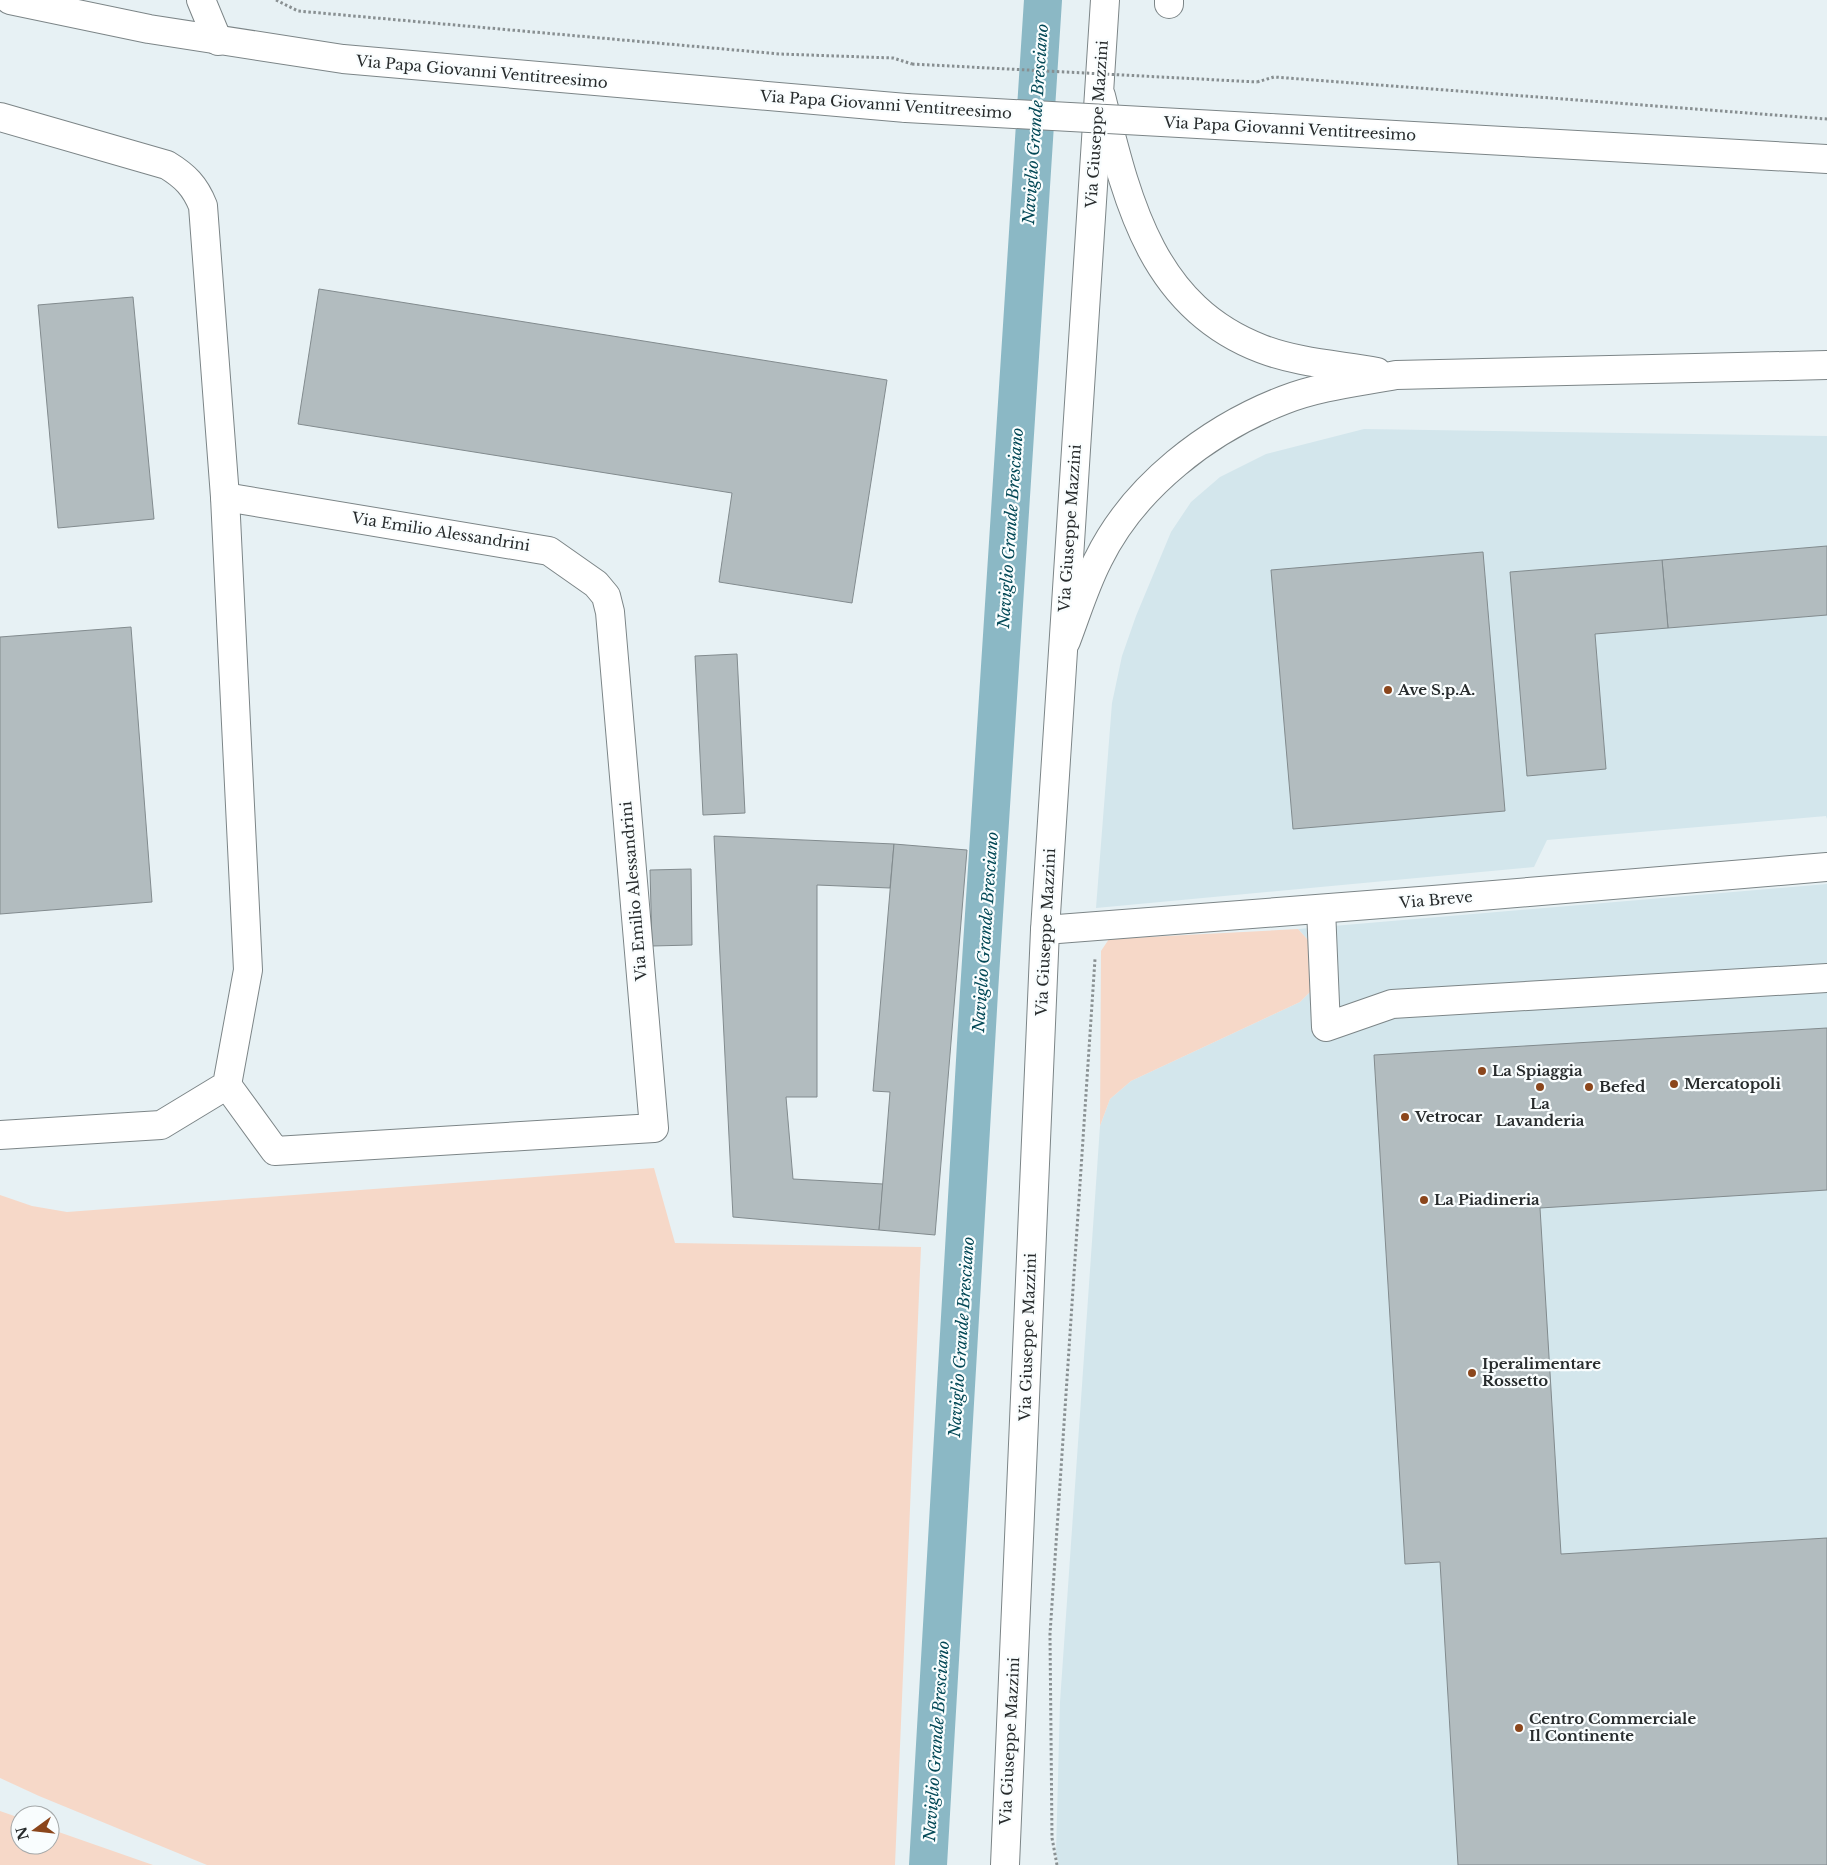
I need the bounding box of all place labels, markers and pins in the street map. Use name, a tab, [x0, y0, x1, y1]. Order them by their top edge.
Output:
place label: Ave S.p.A.	[1397, 680, 1475, 699]
marker: Ave S.p.A.	[1382, 684, 1394, 696]
place label: La Spiaggia	[1492, 1061, 1583, 1080]
marker: La Spiaggia	[1476, 1065, 1488, 1077]
place label: Mercatopoli	[1684, 1074, 1781, 1093]
place label: Befed	[1599, 1077, 1646, 1096]
marker: Mercatopoli	[1668, 1078, 1680, 1090]
marker: La Lavanderia	[1534, 1081, 1546, 1093]
marker: Befed	[1583, 1081, 1595, 1093]
place label: La Lavanderia	[1496, 1094, 1585, 1130]
place label: Vetrocar	[1414, 1107, 1483, 1126]
marker: Vetrocar	[1399, 1111, 1411, 1123]
place label: La Piadineria	[1434, 1190, 1540, 1209]
marker: La Piadineria	[1418, 1194, 1430, 1206]
place label: Iperalimentare Rossetto	[1482, 1354, 1601, 1390]
marker: Iperalimentare Rossetto	[1466, 1367, 1478, 1379]
place label: Centro Commerciale Il Continente	[1529, 1709, 1696, 1745]
marker: Centro Commerciale Il Continente	[1513, 1722, 1525, 1734]

